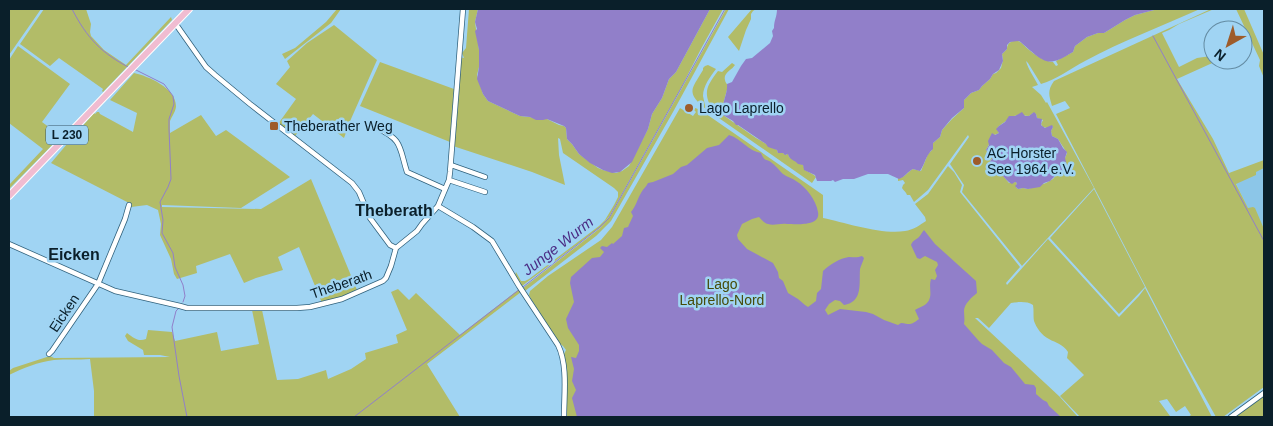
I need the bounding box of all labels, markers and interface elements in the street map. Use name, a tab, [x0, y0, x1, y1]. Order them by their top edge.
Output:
north arrow	[1203, 20, 1253, 70]
text: N	[1211, 46, 1229, 65]
place label: Lago Laprello	[699, 100, 784, 116]
marker: Lago Laprello	[683, 102, 695, 114]
place label: Theberather Weg	[284, 118, 393, 134]
marker: Theberather Weg	[268, 120, 280, 132]
road number: L 230	[46, 126, 88, 144]
place label: AC Horster See 1964 e.V.	[987, 145, 1074, 177]
marker: AC Horster See 1964 e.V.	[971, 155, 983, 167]
district label: Theberath	[355, 202, 433, 219]
water label: Junge Wurm	[518, 213, 596, 279]
district label: Eicken	[48, 246, 100, 263]
street label: Theberath	[308, 266, 374, 302]
park label: Lago Laprello-Nord	[680, 276, 764, 308]
street label: Eicken	[46, 291, 82, 335]

